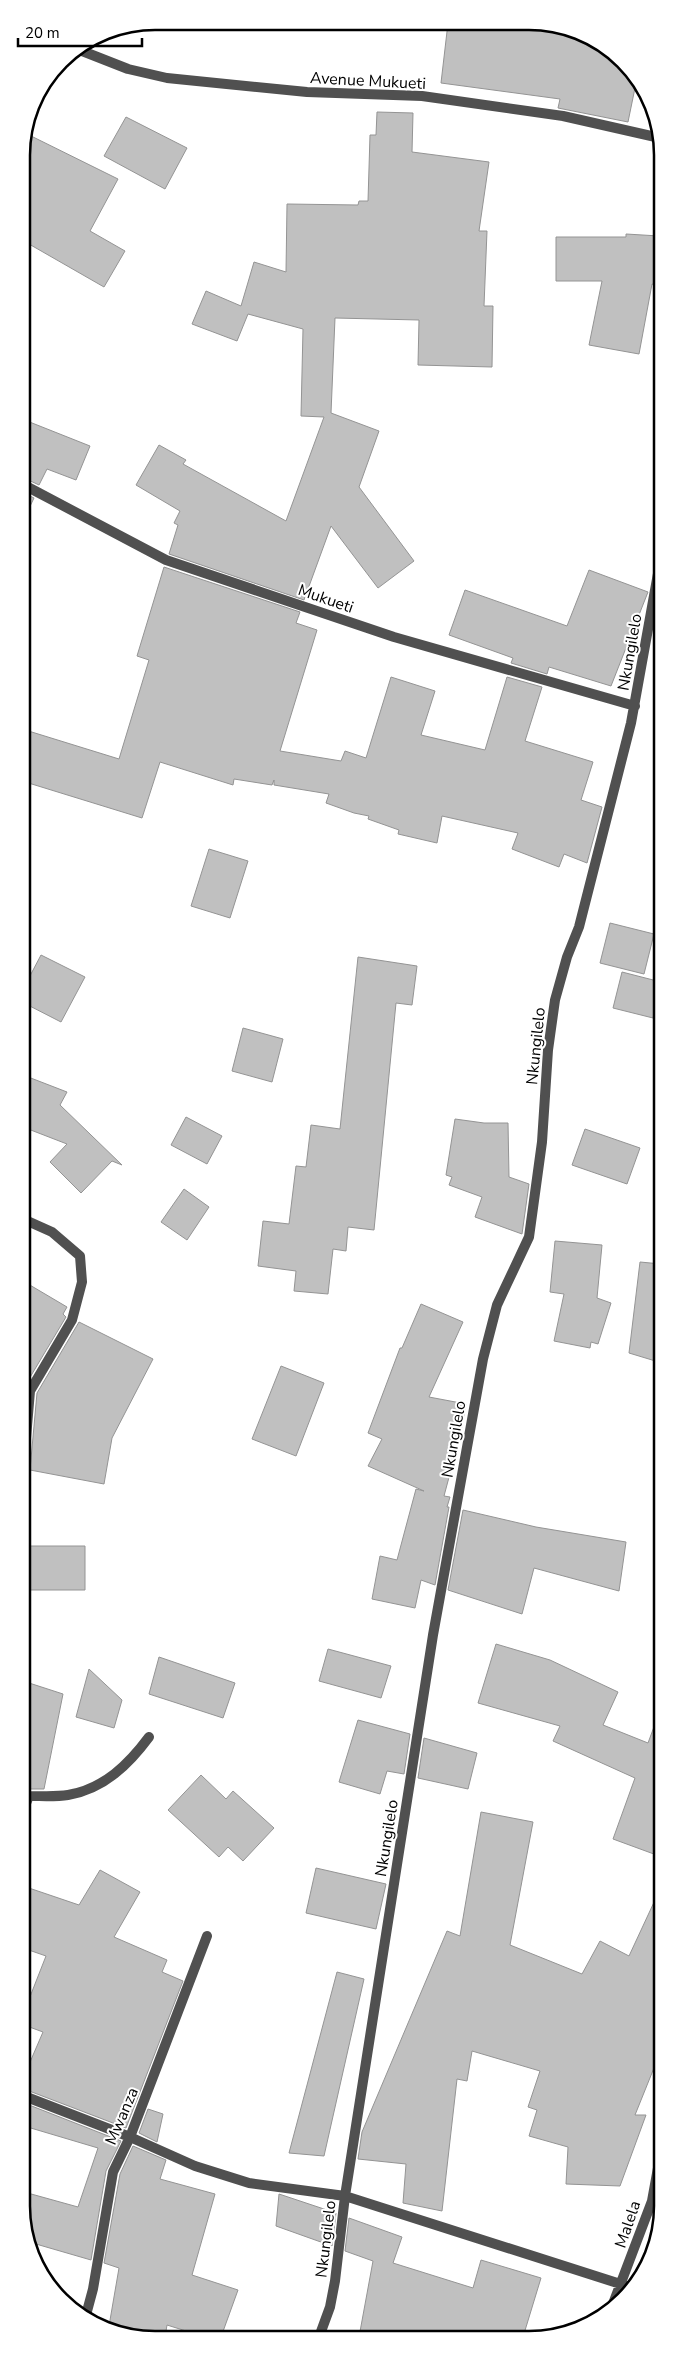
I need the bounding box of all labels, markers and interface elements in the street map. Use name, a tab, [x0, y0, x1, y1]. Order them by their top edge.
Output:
scale bar	[18, 15, 141, 47]
text: 20 m	[25, 23, 60, 43]
street label: Avenue Mukueti	[309, 67, 426, 95]
street label: Mukueti	[295, 579, 356, 619]
street label: Nkungilelo	[612, 612, 648, 692]
street label: Nkungilelo	[521, 1006, 551, 1086]
street label: Nkungilelo	[436, 1399, 472, 1479]
street label: Nkungilelo	[370, 1798, 404, 1878]
street label: Mwanza	[100, 2084, 144, 2148]
street label: Malela	[610, 2198, 646, 2251]
street label: Nkungilelo	[310, 2199, 342, 2279]

